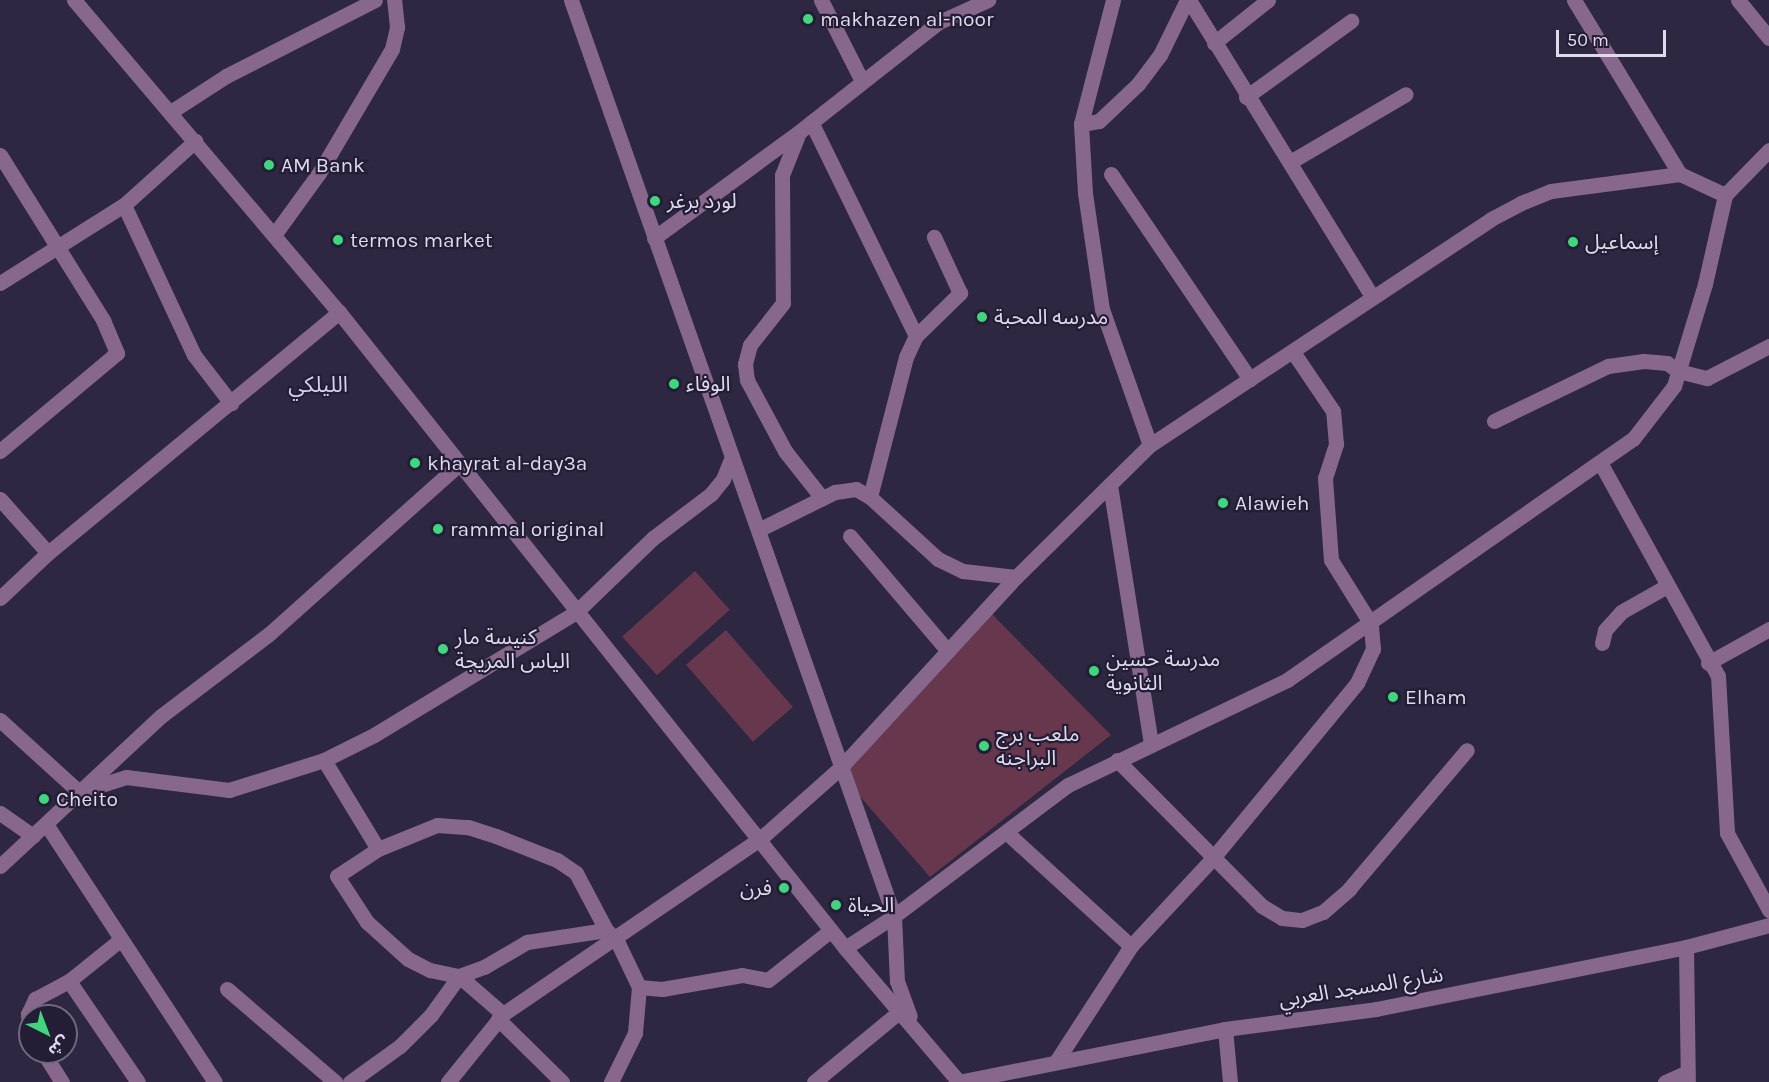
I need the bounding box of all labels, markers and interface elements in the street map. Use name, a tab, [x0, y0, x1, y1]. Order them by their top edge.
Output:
place label: makhazen al-noor	[820, 6, 994, 32]
marker: makhazen al-noor	[801, 12, 815, 26]
scale bar	[1559, 18, 1668, 56]
text: 50 m	[1567, 29, 1609, 51]
place label: AM Bank	[281, 152, 365, 178]
marker: AM Bank	[262, 158, 276, 172]
place label: لورد برغر	[667, 188, 737, 214]
marker: لورد برغر	[648, 194, 662, 208]
place label: termos market	[350, 227, 493, 253]
place label: إسماعيل	[1585, 229, 1658, 255]
marker: termos market	[331, 233, 345, 247]
marker: إسماعيل	[1566, 235, 1580, 249]
place label: مدرسه المحبة	[994, 304, 1108, 330]
marker: مدرسه المحبة	[975, 310, 989, 324]
place label: الوفاء	[686, 371, 730, 397]
district label: الليلكي	[288, 373, 348, 399]
marker: الوفاء	[667, 377, 681, 391]
place label: khayrat al-day3a	[427, 450, 587, 476]
marker: khayrat al-day3a	[408, 456, 422, 470]
place label: Alawieh	[1235, 490, 1309, 516]
marker: Alawieh	[1216, 496, 1230, 510]
place label: rammal original	[450, 516, 604, 542]
marker: rammal original	[431, 522, 445, 536]
place label: كنيسة مار الياس المريجة	[455, 624, 570, 674]
marker: كنيسة مار الياس المريجة	[436, 642, 450, 656]
place label: مدرسة حسين الثانوية	[1106, 646, 1220, 696]
marker: مدرسة حسين الثانوية	[1087, 664, 1101, 678]
place label: Elham	[1405, 684, 1467, 710]
marker: Elham	[1386, 690, 1400, 704]
place label: ملعب برج البراجنه	[996, 721, 1080, 771]
marker: ملعب برج البراجنه	[977, 739, 991, 753]
place label: Cheito	[56, 786, 118, 812]
marker: Cheito	[37, 792, 51, 806]
place label: فرن	[740, 875, 772, 901]
marker: فرن	[777, 881, 791, 895]
place label: الحياة	[848, 892, 894, 918]
marker: الحياة	[829, 898, 843, 912]
street label: شارع المسجد العربي	[1277, 962, 1445, 1012]
north arrow	[18, 1004, 78, 1064]
text: ش	[45, 1032, 74, 1061]

